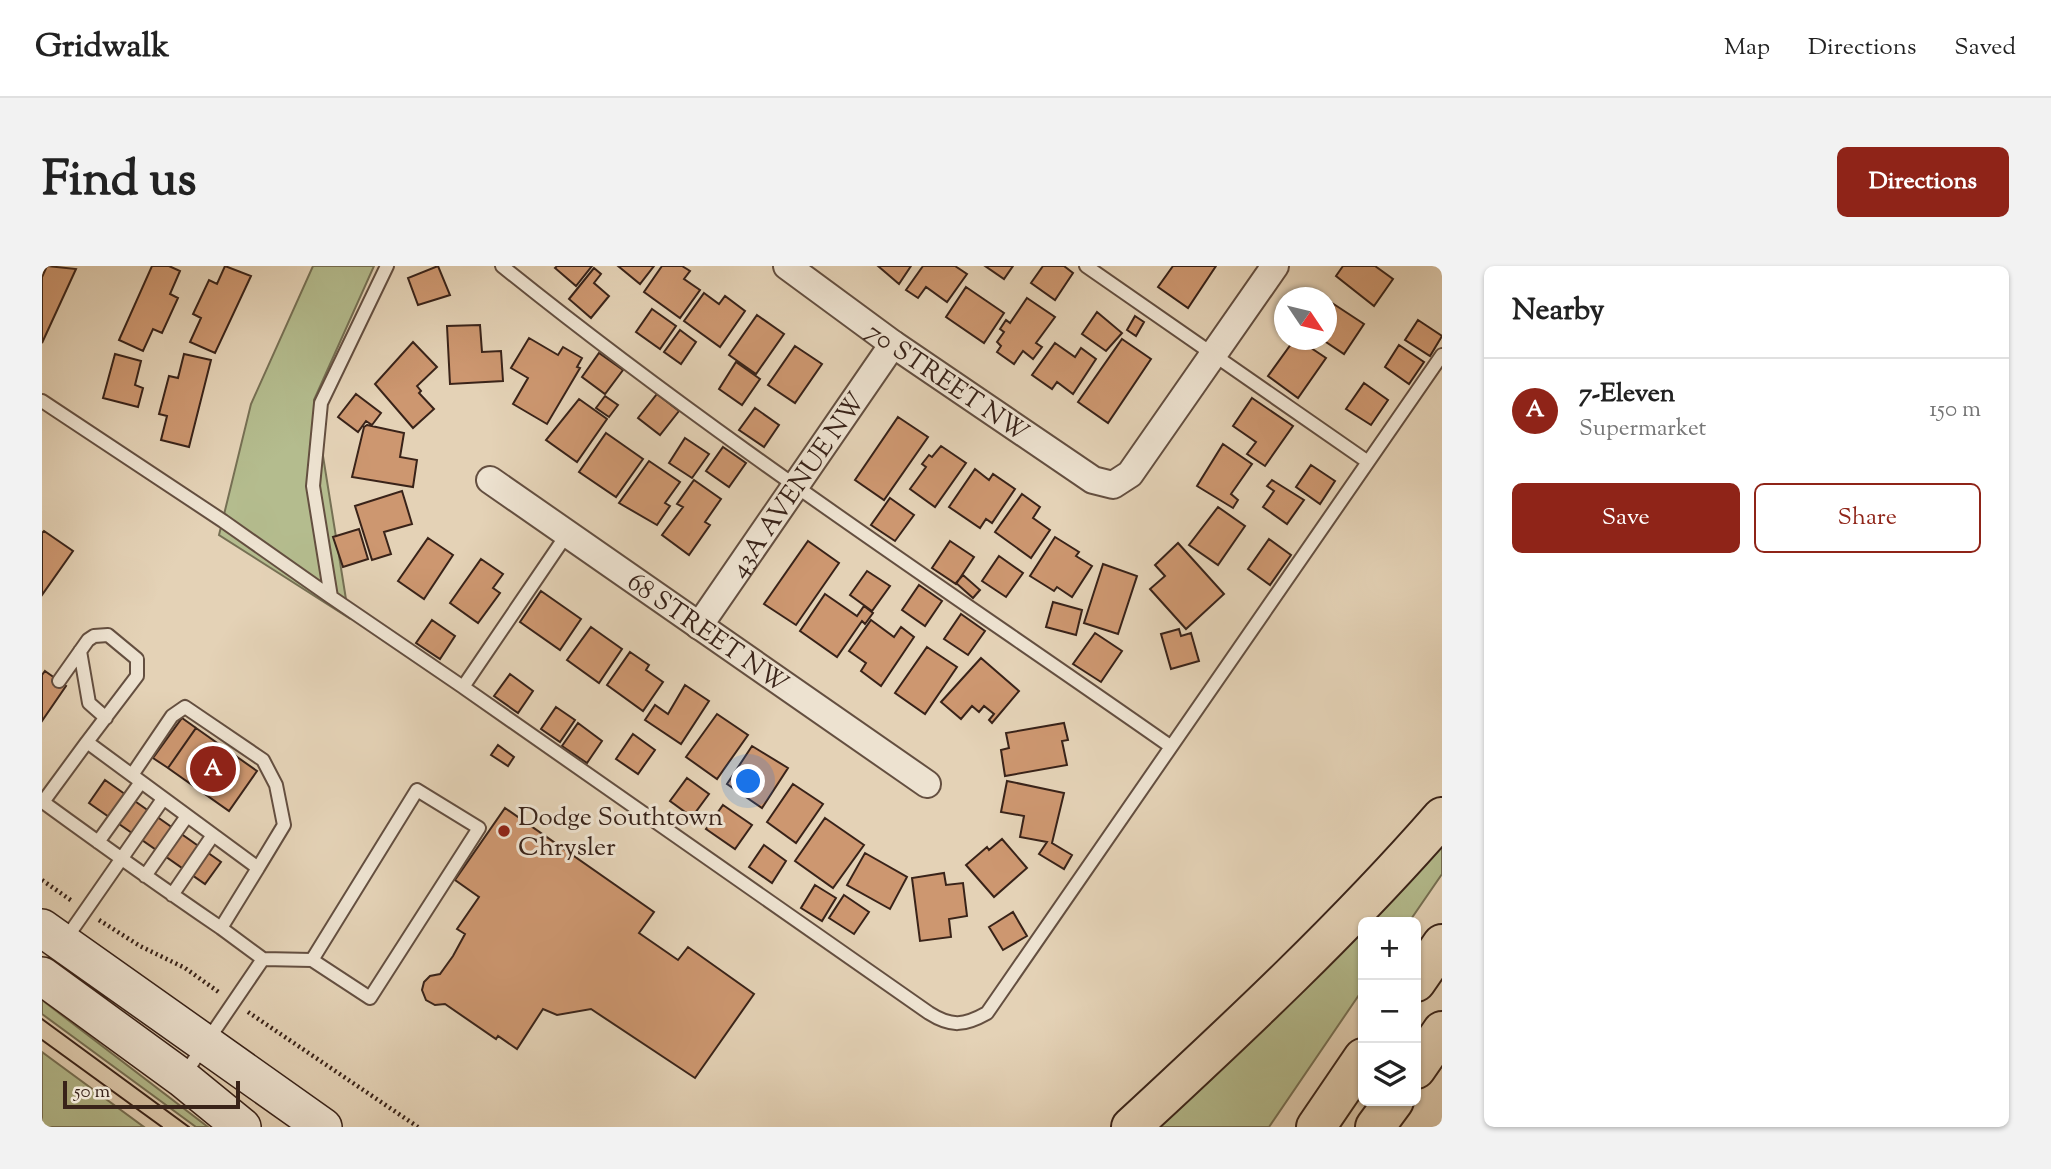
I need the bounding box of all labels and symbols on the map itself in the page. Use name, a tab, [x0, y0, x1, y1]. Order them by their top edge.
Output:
north arrow	[1274, 287, 1337, 350]
street label: 70 STREET NW	[858, 314, 1035, 452]
street label: 43A AVENUE NW	[722, 386, 875, 586]
street label: 68 STREET NW	[619, 565, 795, 703]
pin: A	[190, 743, 236, 795]
your location	[731, 764, 765, 798]
place label: Dodge Southtown Chrysler	[518, 800, 723, 867]
marker: Dodge Southtown Chrysler	[496, 823, 512, 839]
scale bar	[63, 1078, 240, 1110]

